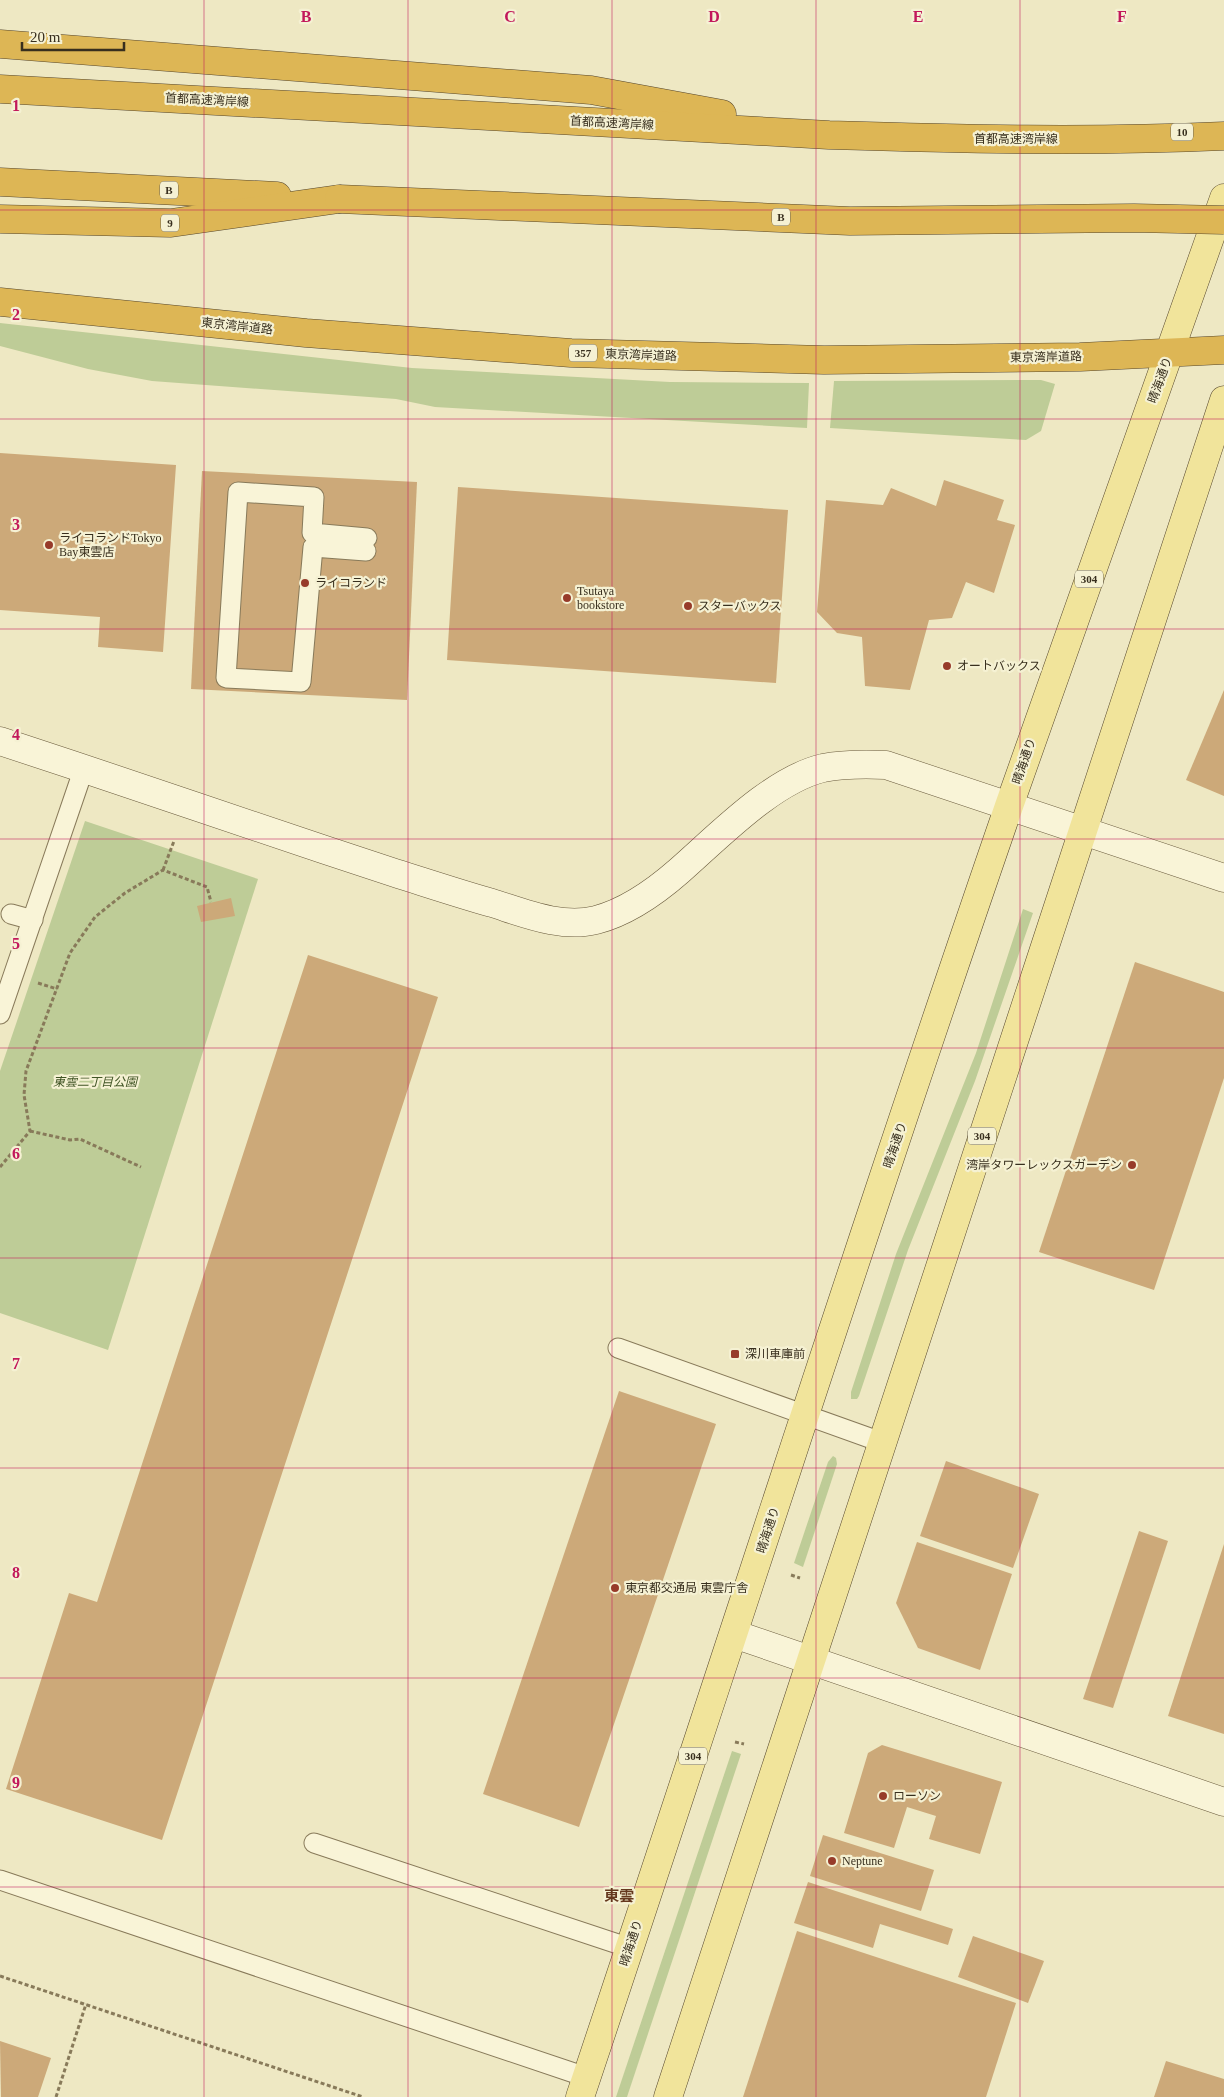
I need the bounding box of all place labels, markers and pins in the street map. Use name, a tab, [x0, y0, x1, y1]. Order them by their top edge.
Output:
place label: ライコランドTokyo Bay東雲店	[59, 531, 162, 559]
marker: ライコランドTokyo Bay東雲店	[43, 539, 55, 551]
place label: ライコランド	[315, 576, 387, 590]
marker: ライコランド	[299, 577, 311, 589]
place label: Tsutaya bookstore	[577, 584, 624, 612]
marker: Tsutaya bookstore	[561, 592, 573, 604]
place label: スターバックス	[698, 599, 782, 613]
marker: スターバックス	[682, 600, 694, 612]
place label: オートバックス	[957, 659, 1041, 673]
marker: オートバックス	[941, 660, 953, 672]
place label: 湾岸タワーレックスガーデン	[966, 1158, 1122, 1172]
marker: 湾岸タワーレックスガーデン	[1126, 1159, 1138, 1171]
place label: 深川車庫前	[745, 1347, 805, 1361]
marker: 深川車庫前	[729, 1348, 741, 1360]
place label: 東京都交通局 東雲庁舎	[625, 1581, 748, 1595]
marker: 東京都交通局 東雲庁舎	[609, 1582, 621, 1594]
place label: ローソン	[893, 1789, 941, 1803]
marker: ローソン	[877, 1790, 889, 1802]
place label: Neptune	[842, 1854, 883, 1868]
marker: Neptune	[826, 1855, 838, 1867]

